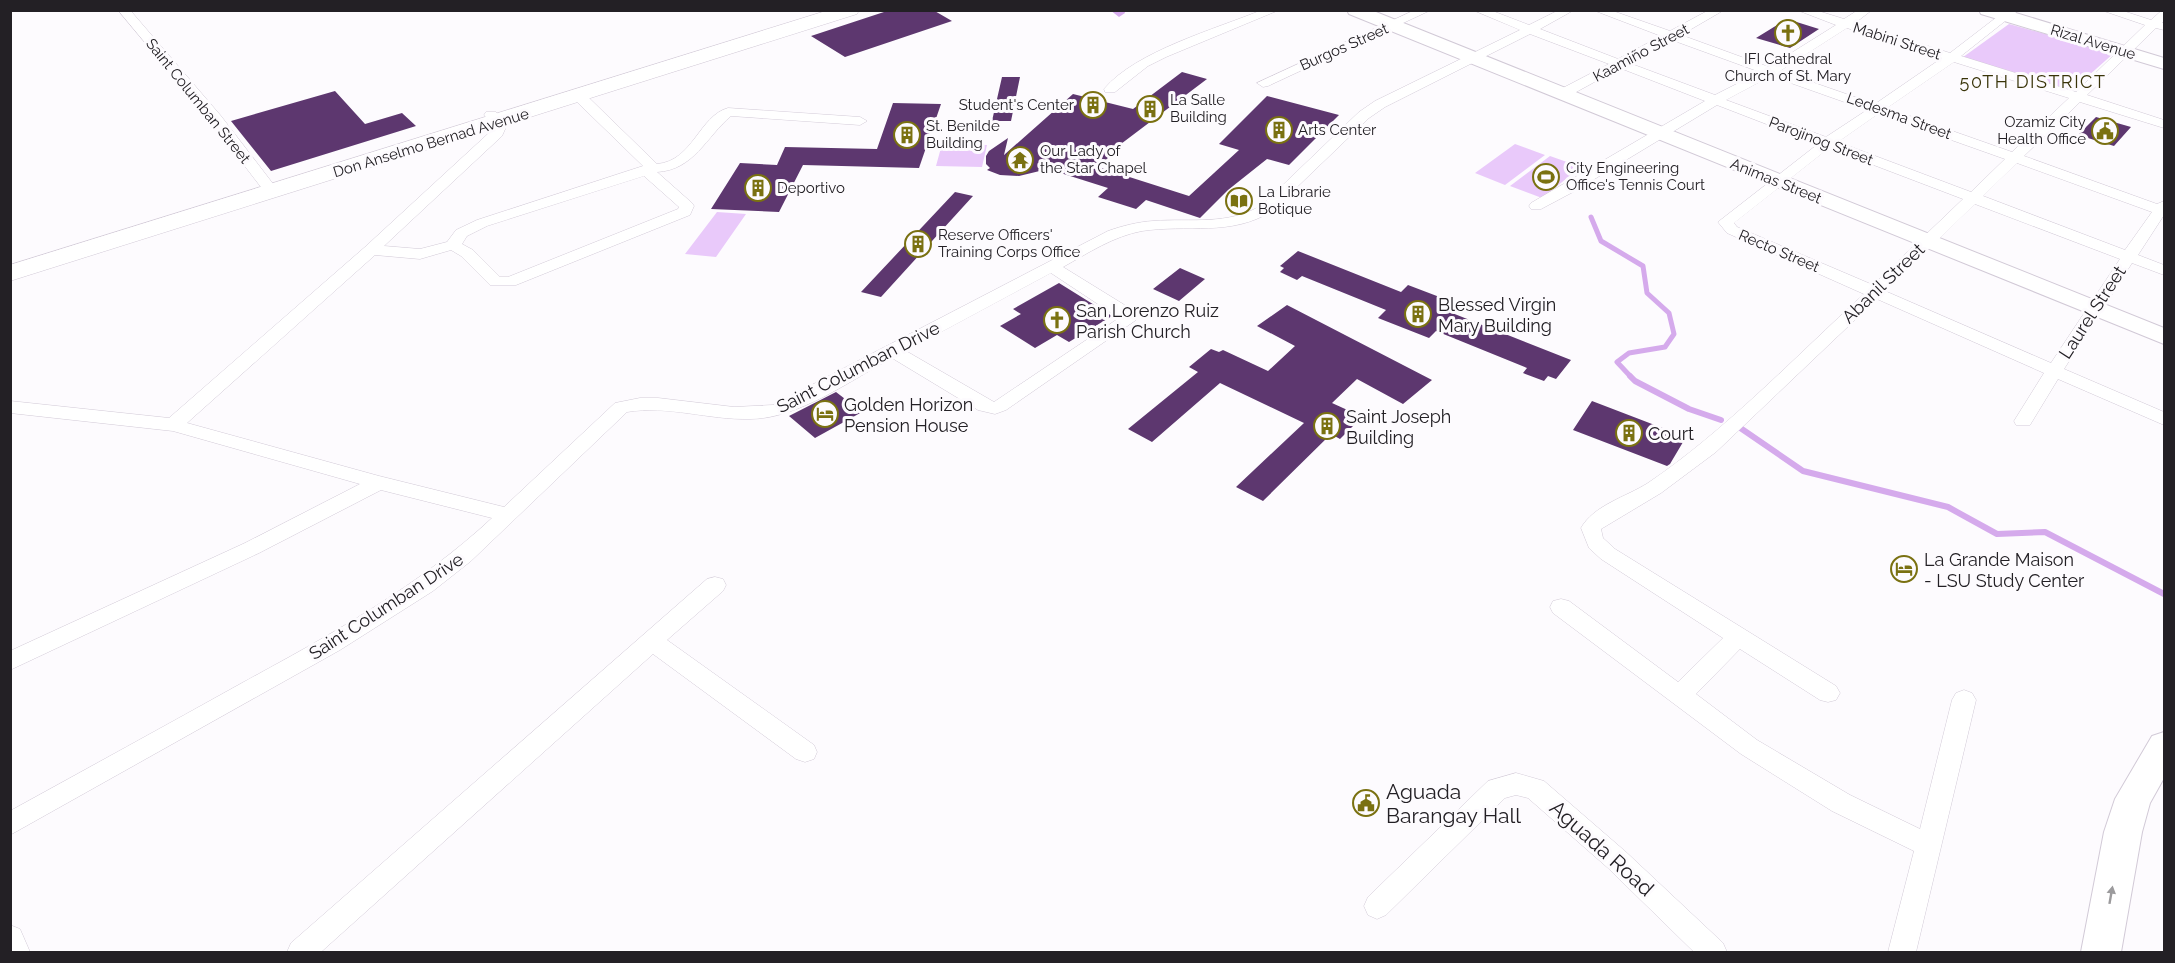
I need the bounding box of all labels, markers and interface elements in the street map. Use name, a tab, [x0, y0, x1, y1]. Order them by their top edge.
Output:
church icon: IFI Cathedral Church of St. Mary	[1773, 18, 1803, 48]
street label: Mabini Street	[1851, 18, 1943, 64]
street label: Burgos Street	[1297, 19, 1391, 75]
street label: Kaamiño Street	[1590, 20, 1692, 86]
street label: Rizal Avenue	[2048, 21, 2138, 64]
street label: Saint Columban Street	[142, 35, 254, 167]
place label: IFI Cathedral Church of St. Mary	[1725, 50, 1851, 85]
district label: 50TH DISTRICT	[1960, 71, 2106, 92]
street label: Ledesma Street	[1844, 89, 1954, 143]
building icon: Student's Center	[1078, 90, 1108, 120]
place label: La Salle Building	[1170, 91, 1227, 126]
building icon: La Salle Building	[1135, 94, 1165, 124]
place label: Student's Center	[959, 96, 1075, 114]
street label: Don Anselmo Bernad Avenue	[331, 105, 531, 181]
street label: Parojinog Street	[1766, 113, 1876, 169]
place label: Ozamiz City Health Office	[1997, 113, 2086, 148]
building icon: Arts Center	[1264, 115, 1294, 145]
public building icon: Ozamiz City Health Office	[2090, 116, 2120, 146]
place label: St. Benilde Building	[926, 117, 1000, 152]
building icon: St. Benilde Building	[892, 120, 922, 150]
place label: Arts Center	[1298, 121, 1377, 139]
place label: Our Lady of the Star Chapel	[1040, 142, 1148, 177]
temple icon: Our Lady of the Star Chapel	[1005, 145, 1035, 175]
street label: Animas Street	[1728, 155, 1824, 207]
place label: City Engineering Office's Tennis Court	[1566, 159, 1705, 194]
sports icon: City Engineering Office's Tennis Court	[1531, 162, 1561, 192]
building icon: Deportivo	[743, 173, 773, 203]
place label: Deportivo	[777, 179, 845, 197]
place label: La Librarie Botique	[1258, 183, 1331, 218]
library icon: La Librarie Botique	[1224, 186, 1254, 216]
place label: Reserve Officers' Training Corps Office	[938, 226, 1081, 261]
street label: Recto Street	[1736, 226, 1822, 276]
building icon: Reserve Officers' Training Corps Office	[903, 229, 933, 259]
street label: Abanil Street	[1837, 239, 1929, 327]
street label: Laurel Street	[2054, 262, 2130, 362]
place label: Blessed Virgin Mary Building	[1438, 294, 1556, 336]
building icon: Blessed Virgin Mary Building	[1403, 299, 1433, 329]
place label: San Lorenzo Ruiz Parish Church	[1076, 300, 1219, 342]
church icon: San Lorenzo Ruiz Parish Church	[1042, 305, 1072, 335]
street label: Saint Columban Drive	[773, 317, 943, 417]
place label: Golden Horizon Pension House	[844, 394, 973, 436]
hotel icon: Golden Horizon Pension House	[810, 399, 840, 429]
place label: Saint Joseph Building	[1346, 406, 1451, 448]
building icon: Saint Joseph Building	[1312, 411, 1342, 441]
building icon: Court	[1614, 418, 1644, 448]
place label: Court	[1648, 423, 1694, 444]
street label: Saint Columban Drive	[305, 548, 467, 664]
place label: La Grande Maison - LSU Study Center	[1924, 549, 2085, 591]
hotel icon: La Grande Maison - LSU Study Center	[1889, 554, 1919, 584]
place label: Aguada Barangay Hall	[1386, 779, 1521, 828]
public building icon: Aguada Barangay Hall	[1351, 788, 1381, 818]
street label: Aguada Road	[1545, 795, 1659, 901]
one-way arrow	[2107, 885, 2116, 904]

